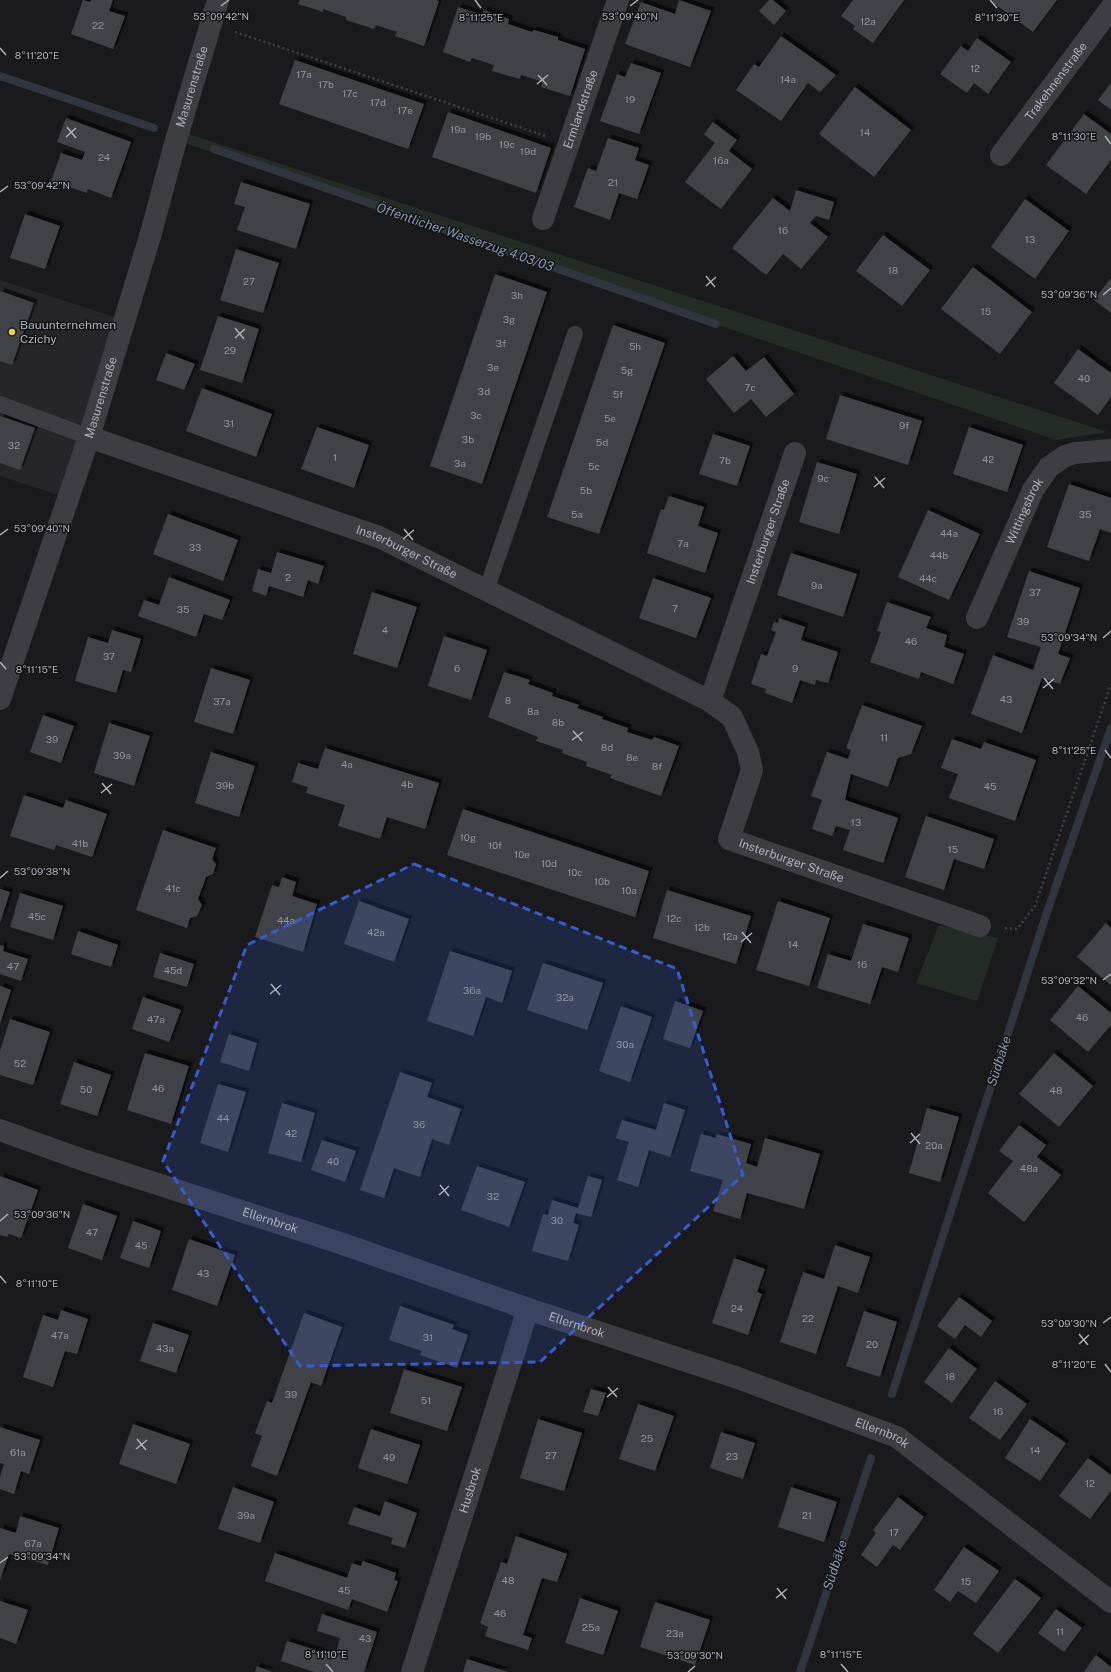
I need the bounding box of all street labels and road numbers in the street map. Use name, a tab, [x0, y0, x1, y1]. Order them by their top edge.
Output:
street label: Trakehnenstraße	[1022, 39, 1090, 123]
street label: Masurenstraße	[173, 44, 211, 129]
street label: Ermlandstraße	[561, 68, 601, 150]
street label: Masurenstraße	[82, 355, 120, 440]
street label: Wittingsbrok	[1003, 475, 1046, 547]
street label: Insterburger Straße	[744, 477, 793, 586]
street label: Insterburger Straße	[354, 523, 460, 582]
street label: Insterburger Straße	[737, 836, 846, 885]
street label: Ellernbrok	[241, 1205, 300, 1236]
street label: Ellernbrok	[547, 1309, 607, 1341]
street label: Ellernbrok	[853, 1415, 912, 1451]
street label: Husbrok	[456, 1465, 484, 1515]

